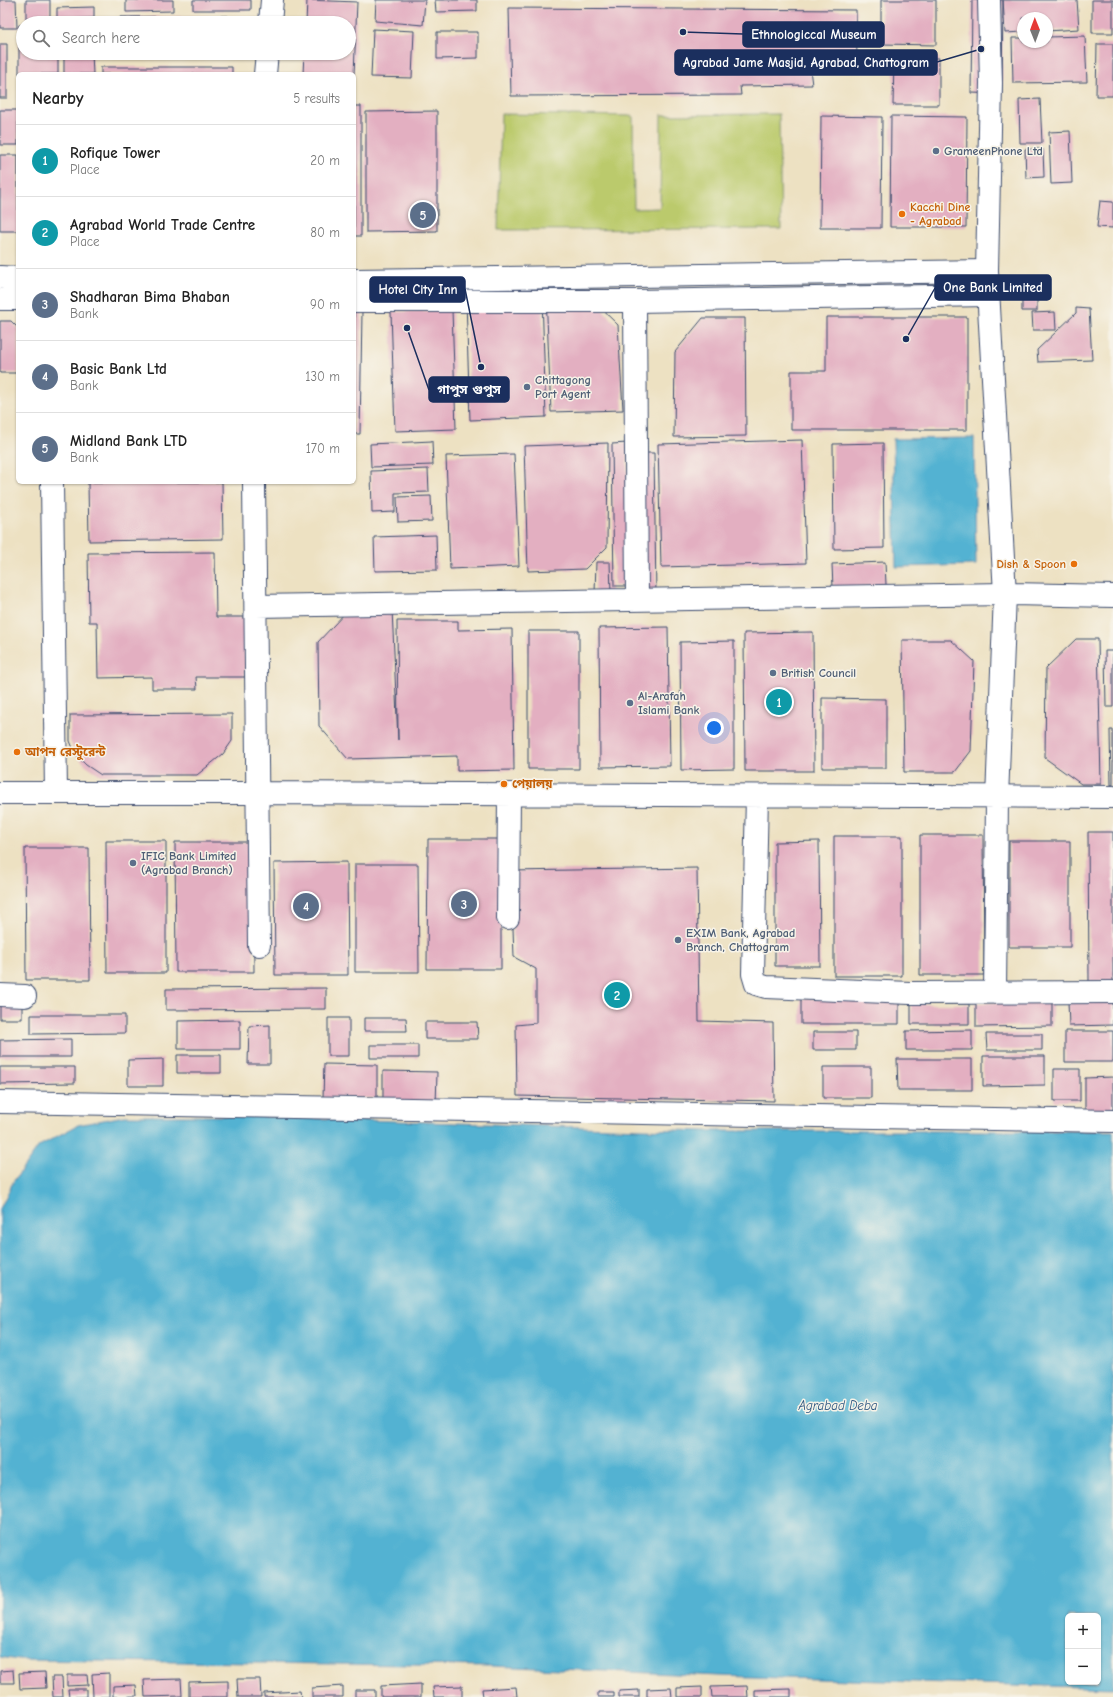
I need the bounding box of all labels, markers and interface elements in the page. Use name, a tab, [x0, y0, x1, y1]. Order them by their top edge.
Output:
north arrow	[1017, 12, 1053, 48]
search box	[16, 16, 356, 60]
callout: Ethnologiccal Museum	[743, 22, 884, 47]
icon: search	[30, 27, 52, 49]
text: Ethnologiccal Museum	[751, 27, 877, 42]
text: Search here	[62, 29, 140, 47]
callout: Agrabad Jame Masjid, Agrabad, Chattogram	[675, 50, 937, 75]
text: Agrabad Jame Masjid, Agrabad, Chattogram	[683, 55, 929, 70]
text: Nearby	[32, 89, 83, 108]
text: 5 results	[293, 91, 340, 106]
text: Rofique Tower	[70, 144, 160, 162]
place label: GrameenPhone Ltd	[944, 144, 1043, 158]
marker: GrameenPhone Ltd	[931, 146, 941, 156]
text: 1	[42, 153, 48, 168]
text: 20 m	[310, 153, 340, 168]
text: Place	[70, 162, 100, 177]
pin: 5	[410, 200, 436, 230]
place label: Kacchi Dine - Agrabad	[910, 200, 971, 228]
marker: Kacchi Dine - Agrabad	[897, 209, 907, 219]
text: Agrabad World Trade Centre	[70, 216, 255, 234]
text: 2	[42, 225, 48, 240]
text: 80 m	[310, 225, 340, 240]
text: Place	[70, 234, 100, 249]
callout: One Bank Limited	[935, 275, 1051, 300]
callout: Hotel City Inn	[370, 277, 465, 302]
text: One Bank Limited	[943, 280, 1043, 295]
text: Hotel City Inn	[378, 282, 458, 297]
text: Shadharan Bima Bhaban	[70, 288, 230, 306]
text: 3	[42, 297, 48, 312]
text: 90 m	[310, 297, 340, 312]
text: Bank	[70, 306, 98, 321]
text: Basic Bank Ltd	[70, 360, 167, 378]
text: 4	[42, 369, 48, 384]
text: 130 m	[305, 369, 340, 384]
place label: Chittagong Port Agent	[535, 373, 591, 401]
callout: গাপুস গুপুস	[429, 377, 509, 402]
text: Bank	[70, 378, 98, 393]
text: গাপুস গুপুস	[437, 382, 502, 398]
marker: Chittagong Port Agent	[522, 382, 532, 392]
text: Midland Bank LTD	[70, 432, 187, 450]
text: 5	[42, 441, 48, 456]
text: 170 m	[306, 441, 340, 456]
text: Bank	[70, 450, 98, 465]
place label: Dish & Spoon	[996, 557, 1066, 571]
marker: Dish & Spoon	[1069, 559, 1079, 569]
place label: British Council	[781, 666, 856, 680]
marker: British Council	[768, 668, 778, 678]
pin: 1	[766, 687, 792, 717]
place label: Al-Arafah Islami Bank	[638, 689, 700, 717]
marker: Al-Arafah Islami Bank	[625, 698, 635, 708]
your location	[704, 718, 724, 738]
place label: আপন রেস্টুরেন্ট	[24, 744, 106, 761]
marker: আপন রেস্টুরেন্ট	[12, 747, 22, 757]
place label: পেয়ালয়	[512, 777, 553, 791]
marker: পেয়ালয়	[499, 779, 509, 789]
place label: IFIC Bank Limited (Agrabad Branch)	[141, 849, 236, 877]
marker: IFIC Bank Limited (Agrabad Branch)	[128, 858, 138, 868]
pin: 3	[451, 889, 477, 919]
pin: 4	[293, 891, 319, 921]
place label: EXIM Bank, Agrabad Branch, Chattogram	[686, 926, 795, 954]
marker: EXIM Bank, Agrabad Branch, Chattogram	[673, 935, 683, 945]
pin: 2	[604, 980, 630, 1010]
water label: Agrabad Deba	[797, 1398, 878, 1413]
map controls	[1065, 1613, 1101, 1685]
button: +	[1065, 1613, 1101, 1649]
button: −	[1065, 1649, 1101, 1685]

